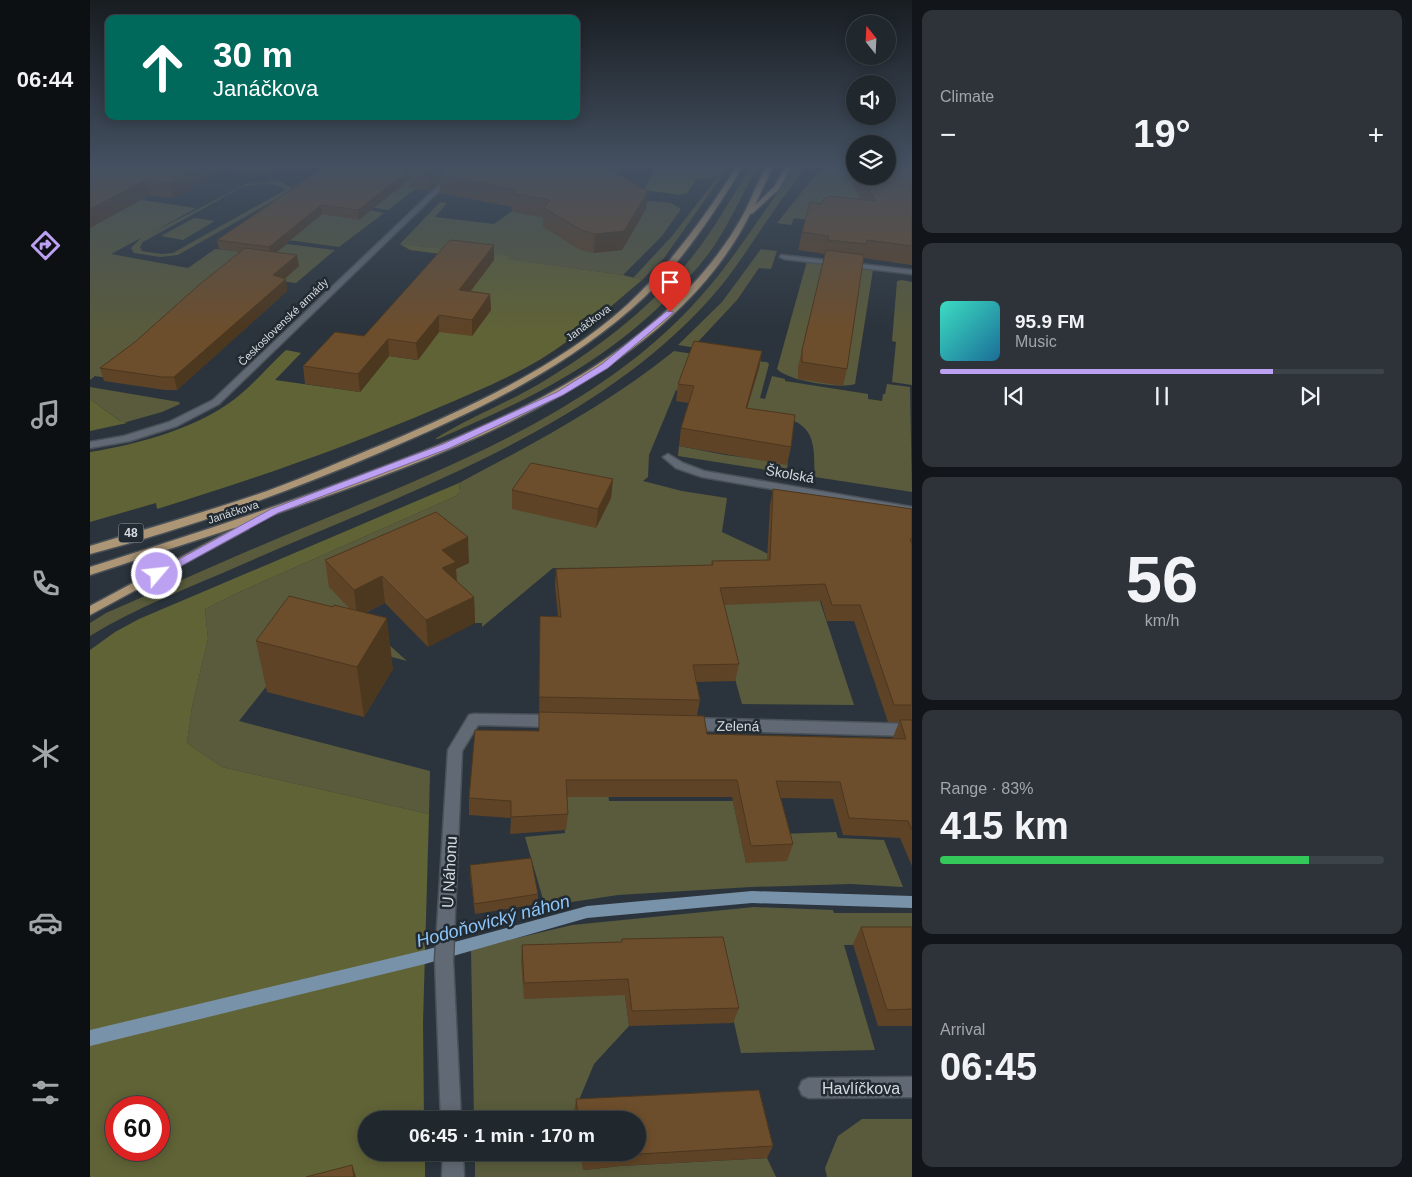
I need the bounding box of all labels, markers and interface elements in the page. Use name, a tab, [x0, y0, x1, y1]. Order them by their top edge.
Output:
north arrow	[846, 15, 896, 65]
map controls	[846, 15, 896, 185]
icon: ahead	[130, 35, 195, 100]
text: 30 m	[213, 35, 293, 74]
text: 06:44	[17, 67, 73, 92]
button: sound	[846, 75, 896, 125]
text: Janáčkova	[213, 76, 318, 101]
text: Climate	[940, 88, 994, 105]
text: 19°	[1133, 113, 1191, 155]
text: −	[940, 119, 956, 150]
text: +	[1368, 119, 1384, 150]
button: layers	[846, 135, 896, 185]
icon: directions	[28, 228, 63, 263]
pin	[649, 261, 691, 312]
icon: arrive	[656, 268, 684, 296]
street label: Československé armády	[236, 276, 331, 368]
street label: Janáčkova	[563, 302, 613, 344]
text: 95.9 FM	[1015, 311, 1085, 332]
text: Music	[1015, 333, 1057, 350]
icon: previous	[1000, 382, 1028, 410]
icon: pause	[1148, 382, 1176, 410]
icon: next	[1296, 382, 1324, 410]
icon: music	[28, 397, 63, 432]
street label: Školská	[764, 462, 816, 486]
street label: Janáčkova	[206, 498, 261, 526]
road number: 48	[118, 524, 144, 542]
text: 56	[1126, 543, 1198, 616]
position arrow	[130, 547, 182, 599]
icon: phone	[28, 566, 63, 601]
text: km/h	[1145, 612, 1179, 629]
street label: Zelená	[716, 718, 760, 734]
icon: climate	[28, 736, 63, 771]
text: Range · 83%	[940, 780, 1033, 797]
text: 415 km	[940, 805, 1069, 847]
street label: U Náhonu	[439, 836, 460, 908]
water label: Hodoňovický náhon	[414, 891, 572, 951]
icon: car	[28, 905, 63, 940]
text: Arrival	[940, 1021, 985, 1038]
text: 06:45	[940, 1046, 1037, 1088]
icon: filters	[28, 1075, 63, 1110]
street label: Havlíčkova	[822, 1080, 900, 1097]
speed limit sign: 60	[105, 1096, 170, 1161]
text: 06:45 · 1 min · 170 m	[409, 1125, 595, 1146]

